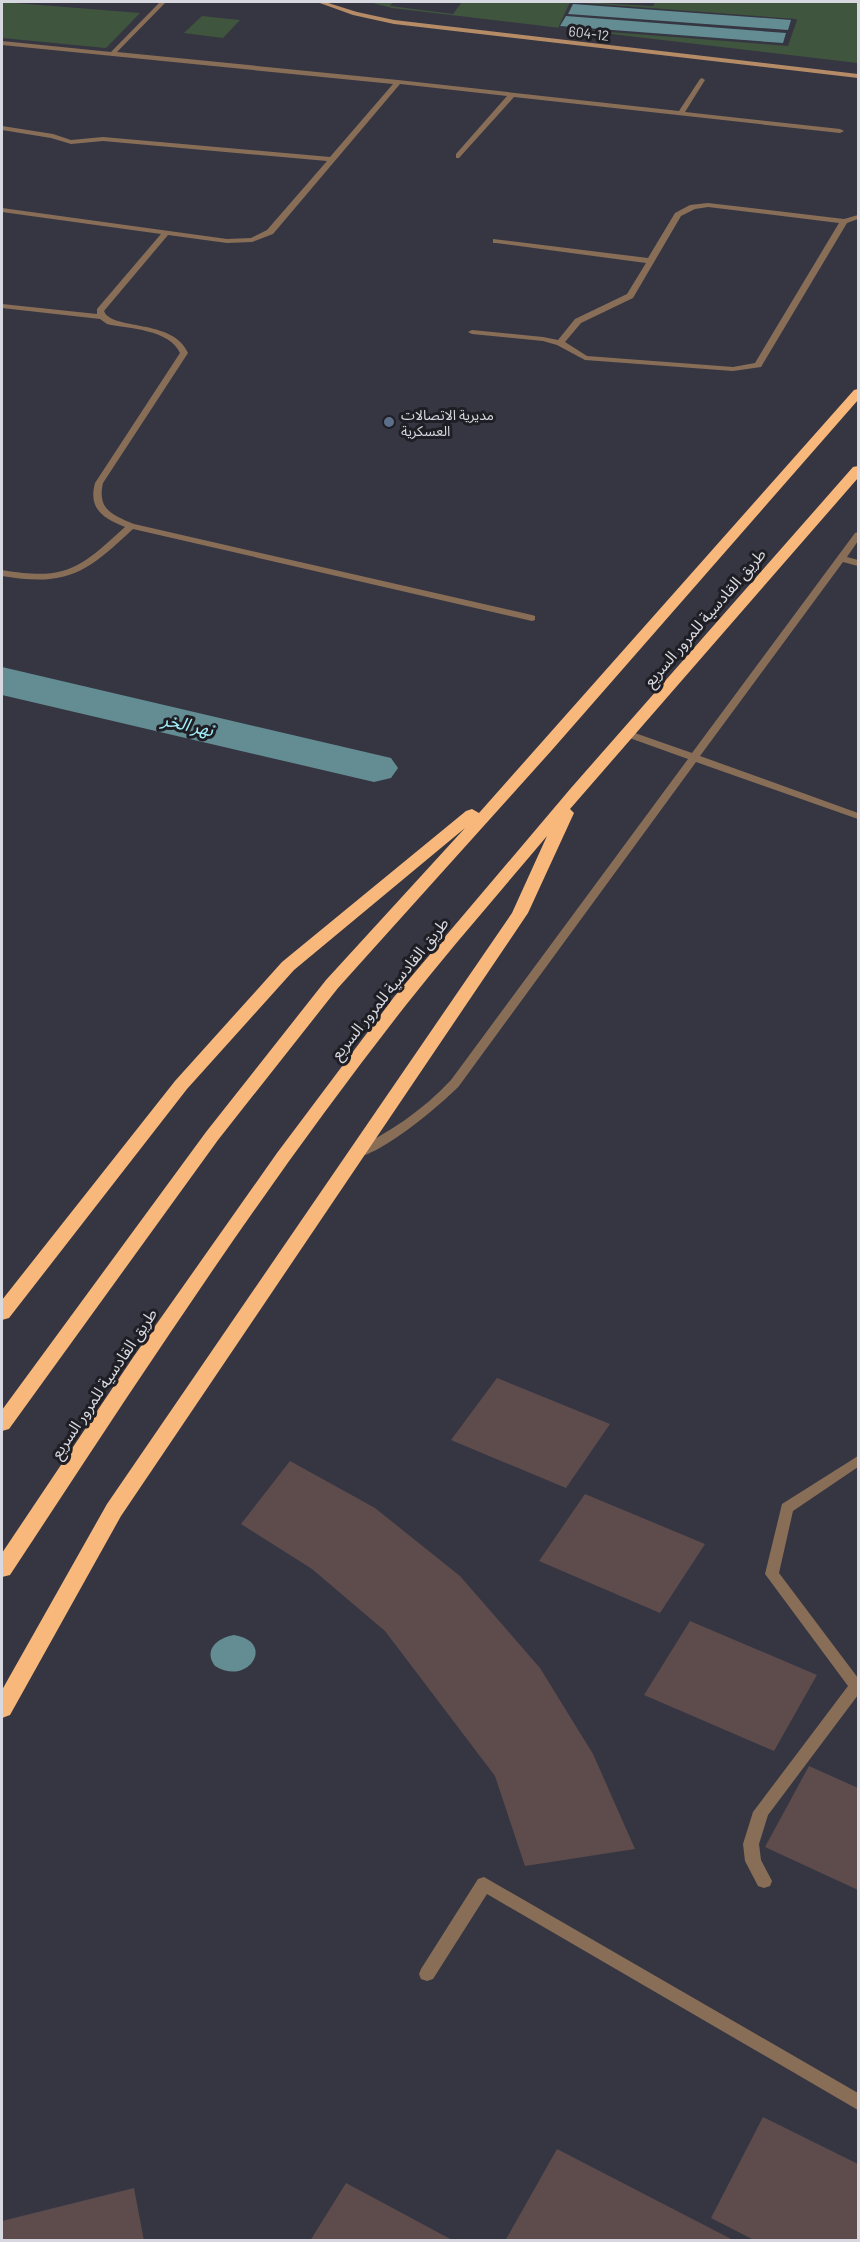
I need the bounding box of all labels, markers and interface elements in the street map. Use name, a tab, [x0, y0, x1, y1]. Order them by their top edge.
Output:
street label: 604-12	[568, 22, 610, 44]
place label: مديرية الاتصالات العسكرية	[401, 406, 494, 440]
marker: مديرية الاتصالات العسكرية	[382, 415, 396, 429]
street label: طريق القادسية للمرور السريع	[639, 544, 772, 693]
water label: نهر الخر	[158, 707, 218, 742]
street label: طريق القادسية للمرور السريع	[326, 913, 455, 1065]
street label: طريق القادسية للمرور السريع	[46, 1304, 164, 1464]

